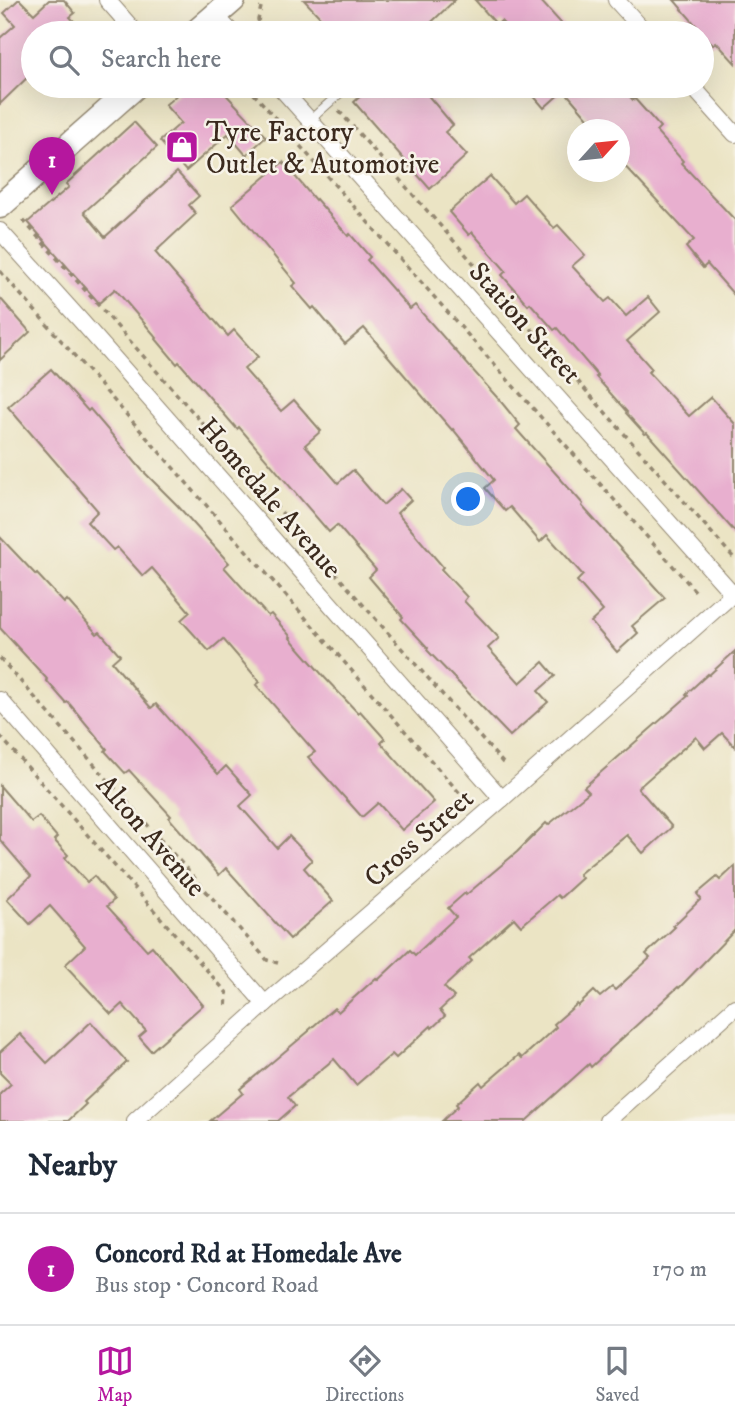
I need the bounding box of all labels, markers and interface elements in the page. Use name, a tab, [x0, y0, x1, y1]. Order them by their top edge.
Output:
search box	[21, 21, 714, 98]
icon: search	[45, 41, 83, 79]
text: Search here	[101, 43, 221, 76]
place label: Tyre Factory Outlet & Automotive	[206, 115, 439, 182]
north arrow	[567, 119, 630, 182]
shop icon: Tyre Factory Outlet & Automotive	[163, 128, 201, 166]
pin: 1	[29, 137, 75, 195]
street label: Station Street	[461, 255, 589, 391]
street label: Homedale Avenue	[190, 410, 349, 586]
your location	[451, 482, 485, 516]
street label: Alton Avenue	[88, 768, 213, 904]
street label: Cross Street	[357, 781, 481, 895]
text: Nearby	[28, 1148, 117, 1185]
text: Concord Rd at Homedale Ave	[95, 1238, 402, 1271]
text: 1	[47, 1255, 55, 1284]
text: 170 m	[652, 1255, 707, 1284]
text: Bus stop · Concord Road	[95, 1271, 318, 1300]
tab: Map	[96, 1342, 134, 1407]
tab: Directions	[325, 1342, 404, 1407]
tab: Saved	[596, 1342, 639, 1407]

